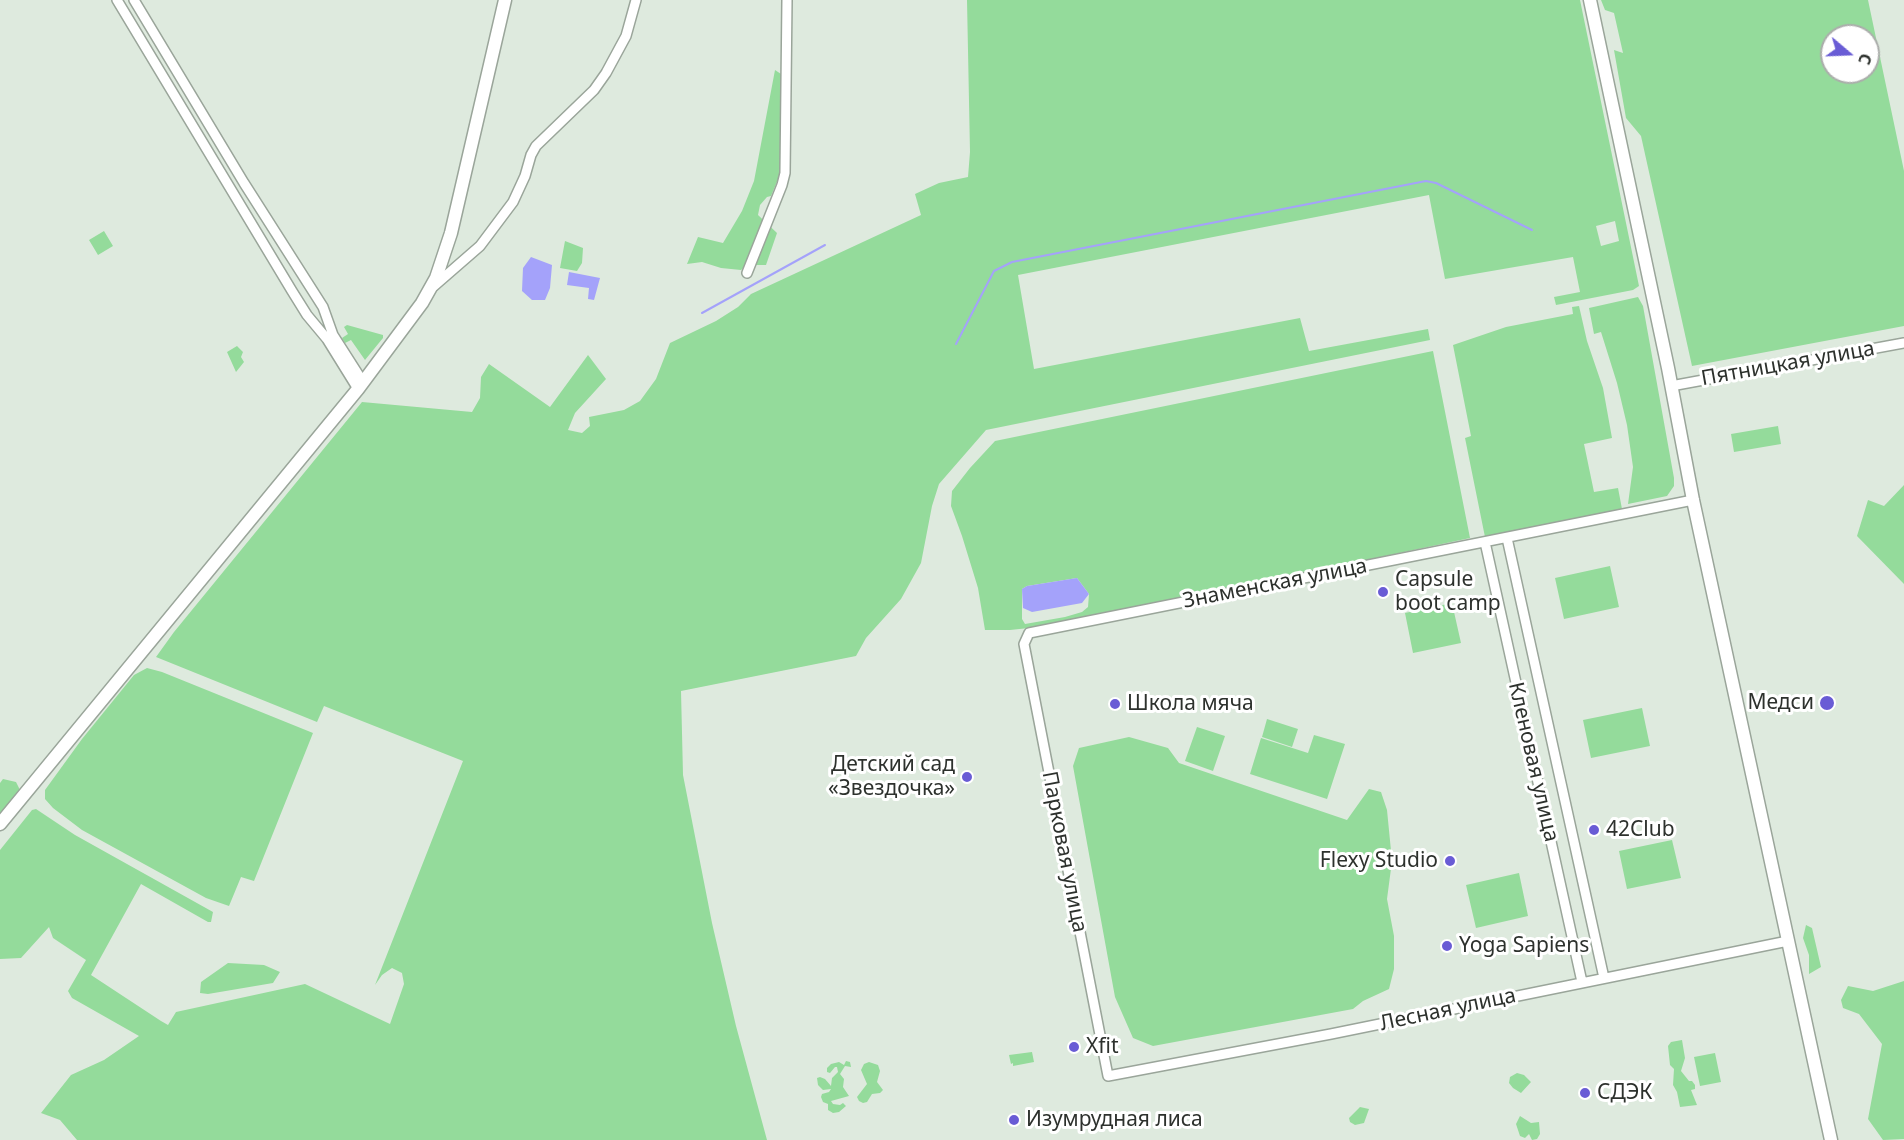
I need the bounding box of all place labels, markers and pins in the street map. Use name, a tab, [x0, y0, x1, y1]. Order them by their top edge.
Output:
place label: Capsule boot camp	[1395, 567, 1501, 617]
marker: Capsule boot camp	[1376, 585, 1390, 599]
place label: Медси	[1747, 690, 1814, 716]
place label: Школа мяча	[1127, 691, 1254, 717]
marker: Медси	[1818, 694, 1836, 712]
marker: Школа мяча	[1108, 697, 1122, 711]
place label: Детский сад «Звездочка»	[828, 752, 955, 802]
marker: Детский сад «Звездочка»	[960, 770, 974, 784]
place label: 42Club	[1606, 817, 1675, 843]
marker: 42Club	[1587, 823, 1601, 837]
place label: Flexy Studio	[1320, 848, 1438, 874]
marker: Flexy Studio	[1443, 854, 1457, 868]
place label: Yoga Sapiens	[1459, 933, 1589, 959]
marker: Yoga Sapiens	[1440, 939, 1454, 953]
place label: Xfit	[1086, 1034, 1119, 1060]
marker: Xfit	[1067, 1040, 1081, 1054]
place label: СДЭК	[1597, 1080, 1652, 1106]
marker: СДЭК	[1578, 1086, 1592, 1100]
place label: Изумрудная лиса	[1026, 1107, 1203, 1133]
marker: Изумрудная лиса	[1007, 1113, 1021, 1127]

